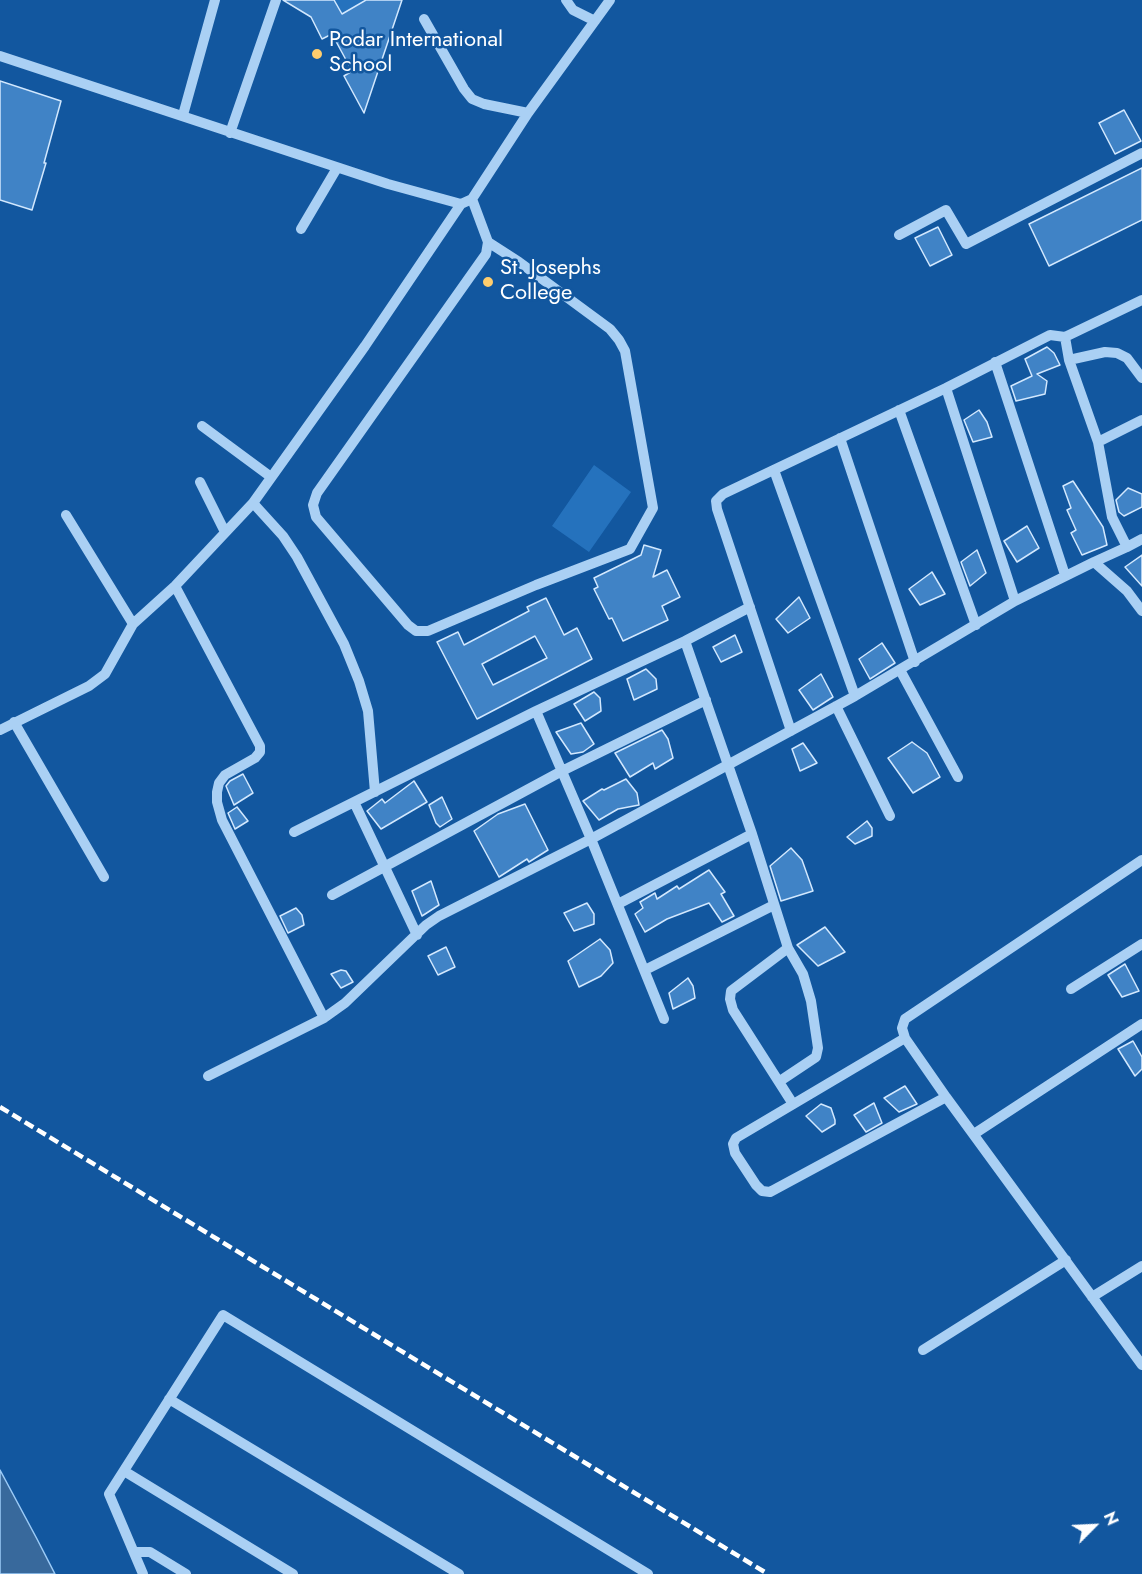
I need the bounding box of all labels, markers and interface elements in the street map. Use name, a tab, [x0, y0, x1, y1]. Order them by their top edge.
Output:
place label: Podar International School	[329, 28, 503, 80]
marker: Podar International School	[310, 47, 324, 61]
place label: St. Josephs College	[500, 256, 601, 308]
marker: St. Josephs College	[481, 275, 495, 289]
north arrow	[1064, 1496, 1124, 1556]
text: N	[1098, 1508, 1124, 1529]

